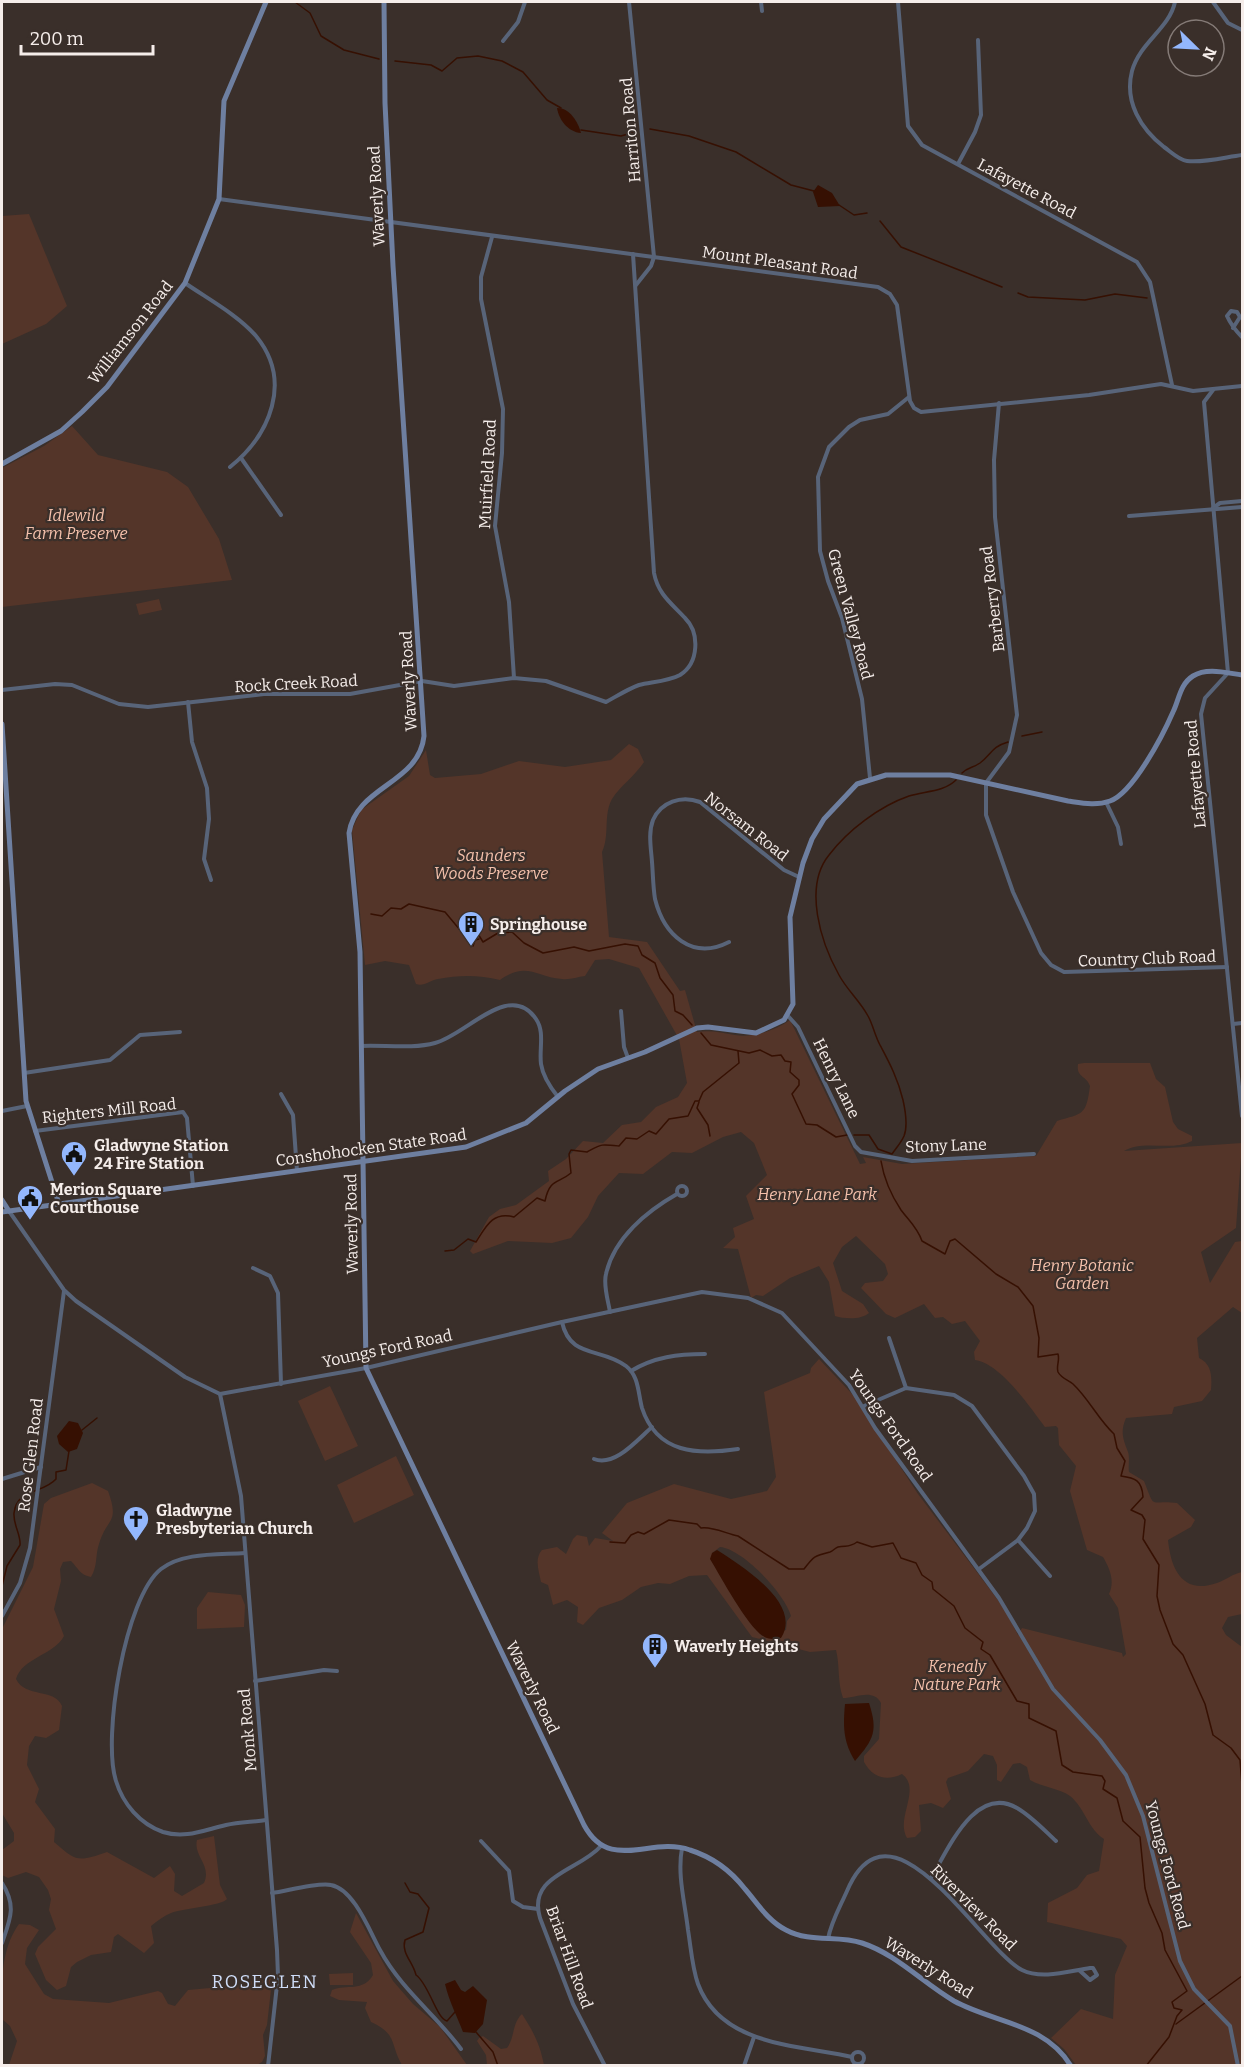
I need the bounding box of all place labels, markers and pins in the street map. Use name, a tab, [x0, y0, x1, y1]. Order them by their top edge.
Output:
building icon: Springhouse	[456, 909, 486, 947]
place label: Springhouse	[490, 915, 587, 934]
place label: Gladwyne Station 24 Fire Station	[94, 1136, 229, 1173]
public building icon: Gladwyne Station 24 Fire Station	[59, 1139, 89, 1177]
place label: Merion Square Courthouse	[50, 1180, 162, 1217]
public building icon: Merion Square Courthouse	[15, 1183, 45, 1221]
place label: Gladwyne Presbyterian Church	[156, 1501, 313, 1538]
church icon: Gladwyne Presbyterian Church	[121, 1504, 151, 1542]
building icon: Waverly Heights	[640, 1631, 670, 1669]
place label: Waverly Heights	[674, 1637, 799, 1656]

